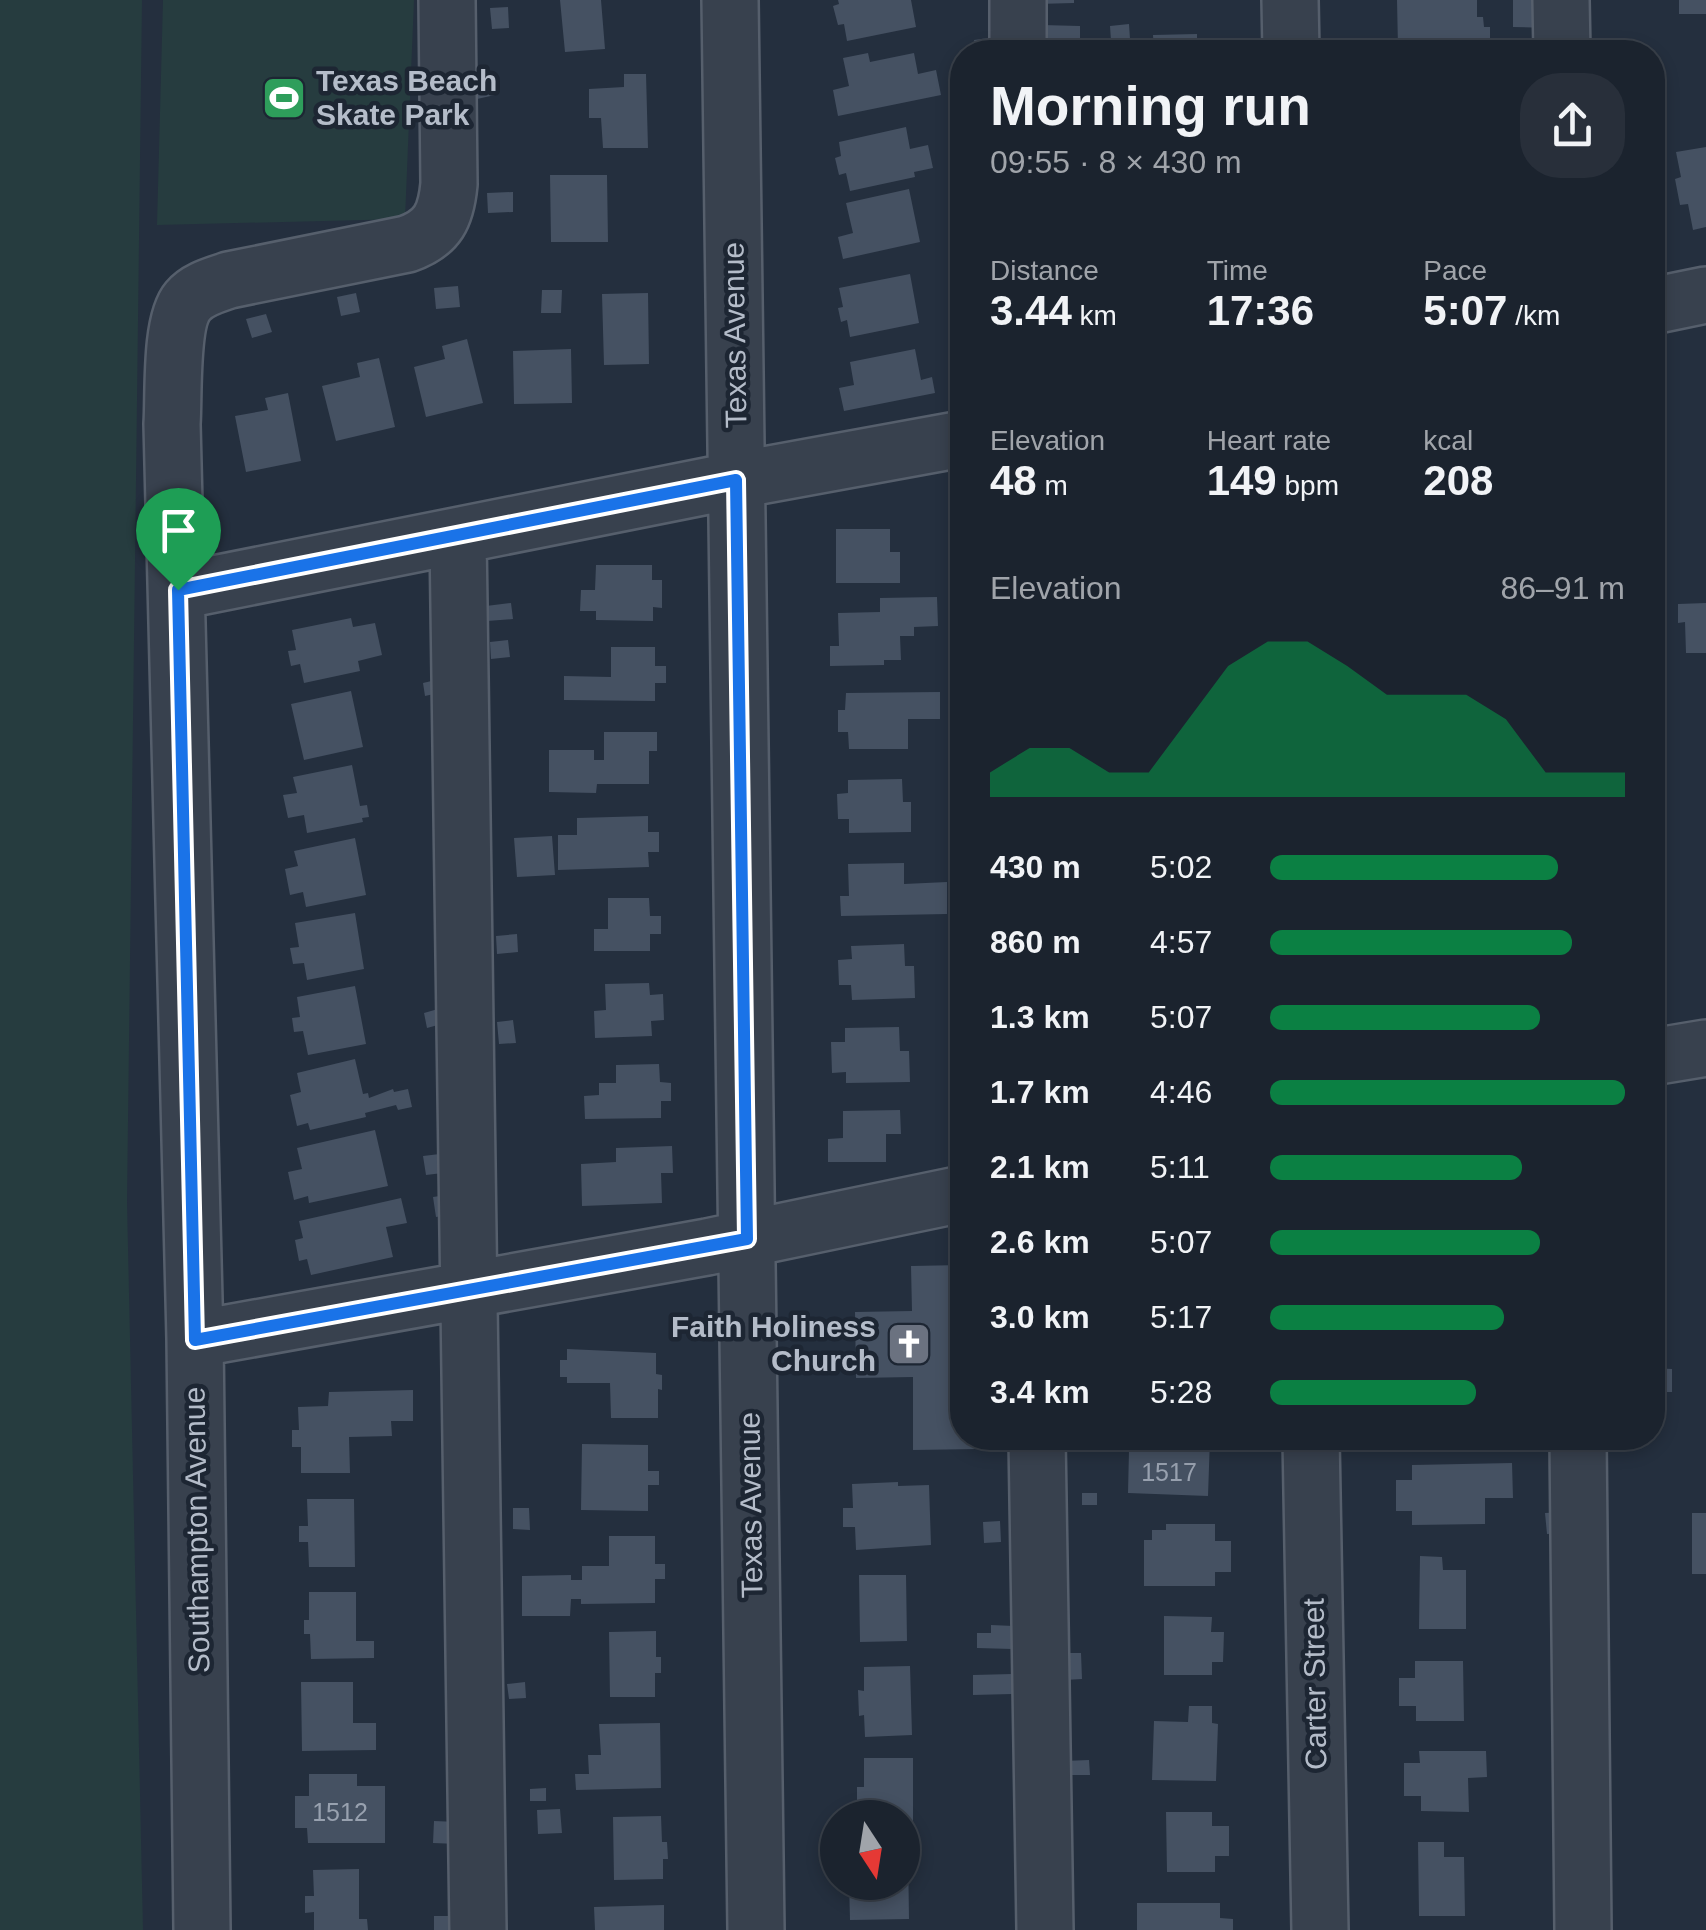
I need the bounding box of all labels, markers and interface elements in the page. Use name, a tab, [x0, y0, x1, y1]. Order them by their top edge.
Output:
place label: Texas Beach Skate Park	[316, 64, 497, 131]
button: share	[1520, 73, 1625, 178]
sports icon: Texas Beach Skate Park	[261, 75, 307, 121]
text: Morning run	[990, 75, 1311, 137]
text: 09:55 · 8 × 430 m	[990, 144, 1242, 180]
street label: Texas Avenue	[716, 242, 753, 428]
text: Distance	[990, 255, 1099, 286]
text: Time	[1207, 255, 1268, 286]
text: Pace	[1423, 255, 1487, 286]
text: 3.44	[990, 287, 1072, 334]
text: 17:36	[1207, 287, 1314, 334]
text: 5:07	[1423, 287, 1507, 334]
text: km	[1072, 300, 1117, 331]
text: /km	[1507, 300, 1560, 331]
text: Elevation	[990, 425, 1105, 456]
text: Heart rate	[1207, 425, 1331, 456]
text: kcal	[1423, 425, 1473, 456]
text: 48	[990, 457, 1037, 504]
text: 149	[1207, 457, 1277, 504]
text: 208	[1423, 457, 1493, 504]
text: m	[1037, 470, 1068, 501]
text: bpm	[1277, 470, 1339, 501]
pin	[136, 488, 221, 591]
icon: arrive	[151, 503, 206, 558]
text: Elevation	[990, 570, 1122, 606]
text: 86–91 m	[1500, 570, 1625, 606]
text: 430 m	[990, 849, 1081, 885]
text: 5:02	[1150, 849, 1212, 885]
text: 860 m	[990, 924, 1081, 960]
text: 4:57	[1150, 924, 1212, 960]
text: 1.3 km	[990, 999, 1090, 1035]
text: 5:07	[1150, 999, 1212, 1035]
text: 1.7 km	[990, 1074, 1090, 1110]
text: 4:46	[1150, 1074, 1212, 1110]
text: 2.1 km	[990, 1149, 1090, 1185]
text: 5:11	[1150, 1149, 1210, 1185]
text: 2.6 km	[990, 1224, 1090, 1260]
text: 5:07	[1150, 1224, 1212, 1260]
text: 3.0 km	[990, 1299, 1090, 1335]
text: 5:17	[1150, 1299, 1212, 1335]
place label: Faith Holiness Church	[671, 1310, 876, 1377]
church icon: Faith Holiness Church	[886, 1321, 932, 1367]
text: 3.4 km	[990, 1374, 1090, 1410]
text: 5:28	[1150, 1374, 1212, 1410]
street label: Southampton Avenue	[178, 1387, 215, 1673]
street label: Texas Avenue	[732, 1412, 769, 1598]
house number: 1517	[1141, 1458, 1197, 1486]
street label: Carter Street	[1296, 1597, 1332, 1770]
house number: 1512	[312, 1798, 368, 1826]
north arrow	[820, 1800, 920, 1900]
map controls	[820, 1800, 920, 1900]

